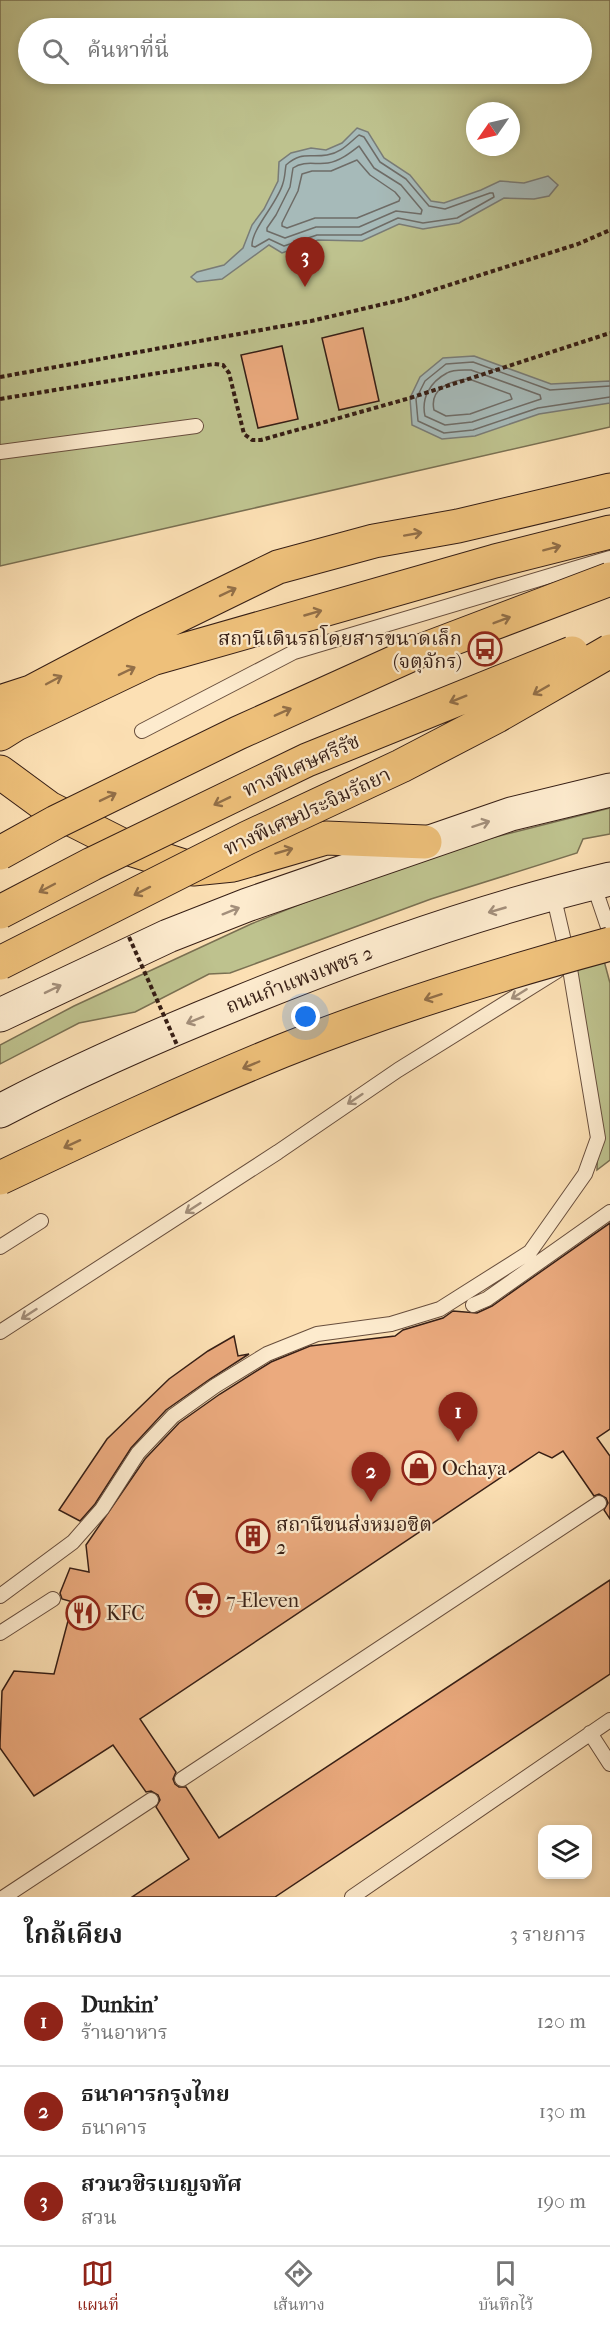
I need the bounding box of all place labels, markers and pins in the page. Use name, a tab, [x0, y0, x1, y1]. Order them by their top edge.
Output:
pin: 3	[286, 238, 324, 287]
place label: สถานีเดินรถโดยสารขนาดเล็ก (จตุจักร)	[218, 624, 462, 674]
bus stop icon: สถานีเดินรถโดยสารขนาดเล็ก (จตุจักร)	[467, 631, 503, 667]
pin: 1	[438, 1392, 478, 1442]
shop icon: Ochaya	[401, 1450, 437, 1486]
pin: 2	[352, 1452, 391, 1502]
place label: Ochaya	[442, 1457, 507, 1480]
place label: สถานีขนส่งหมอชิต 2	[276, 1513, 432, 1559]
building icon: สถานีขนส่งหมอชิต 2	[235, 1518, 271, 1554]
supermarket icon: 7-Eleven	[185, 1582, 221, 1618]
place label: 7-Eleven	[226, 1589, 300, 1612]
restaurant icon: KFC	[65, 1595, 101, 1631]
place label: KFC	[106, 1602, 145, 1625]

